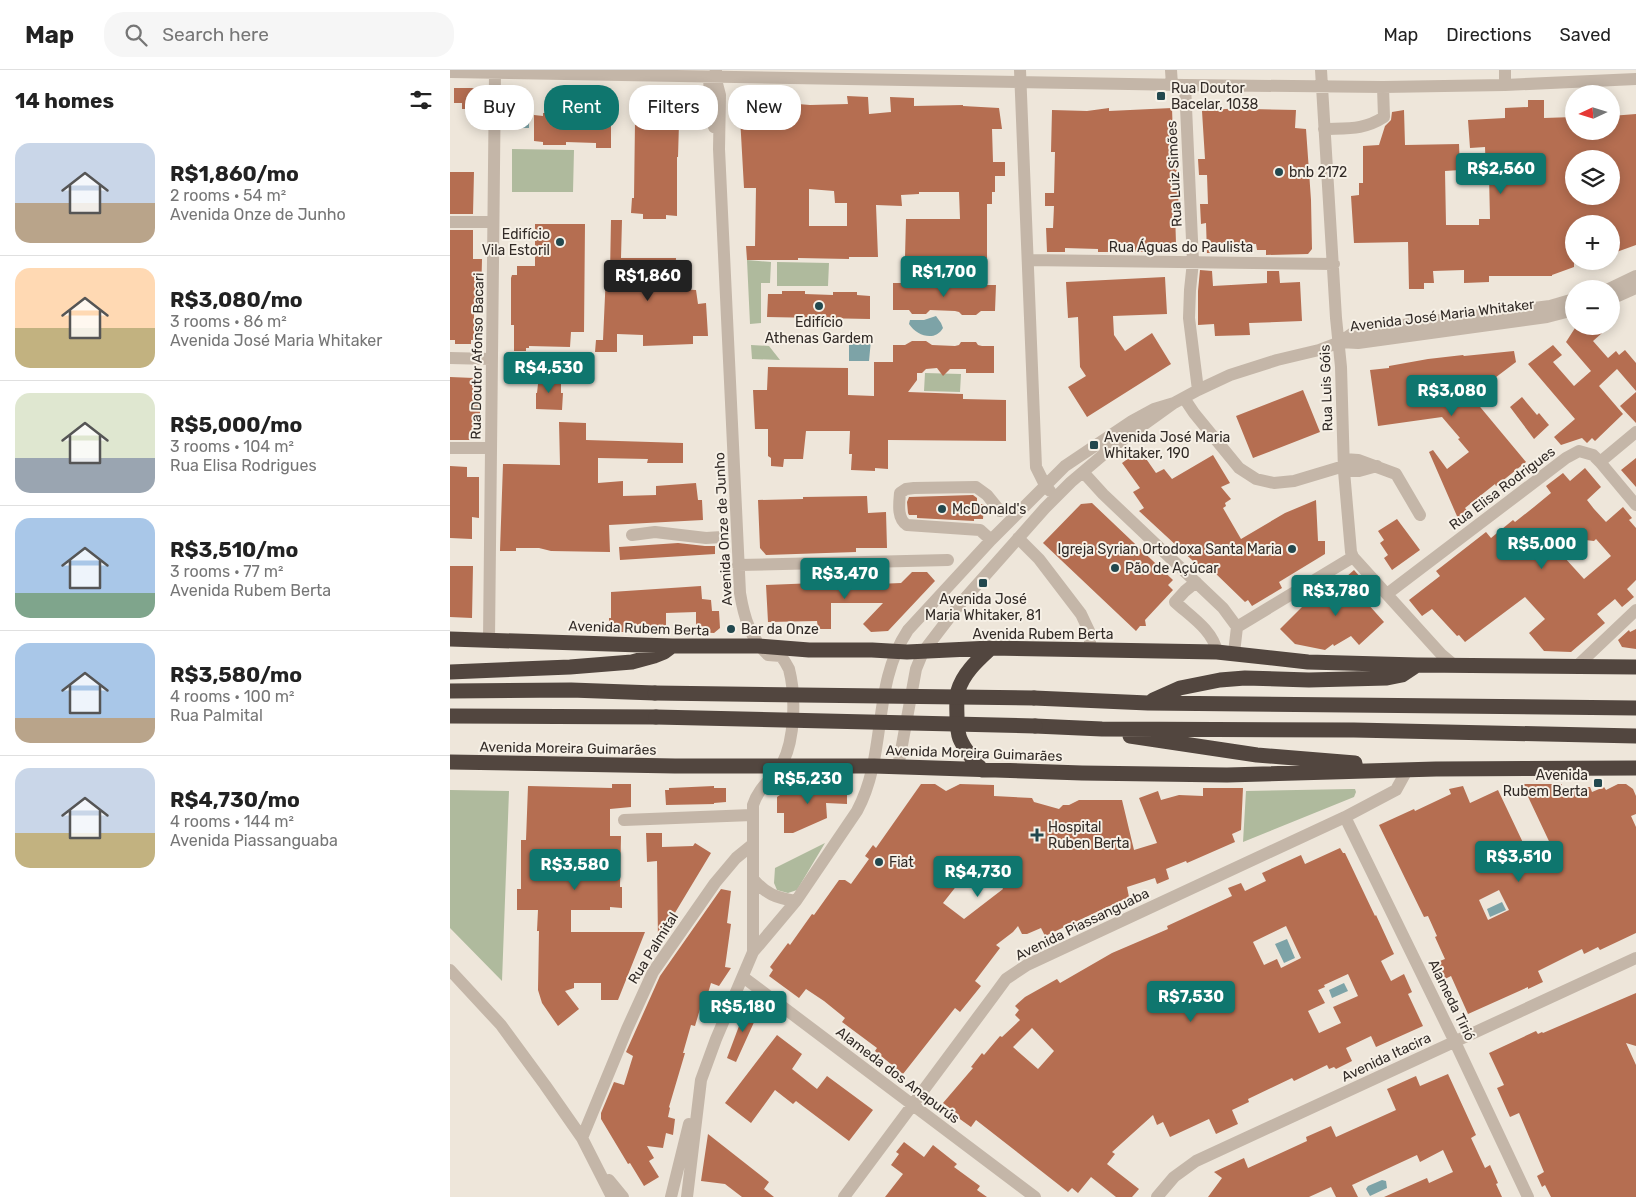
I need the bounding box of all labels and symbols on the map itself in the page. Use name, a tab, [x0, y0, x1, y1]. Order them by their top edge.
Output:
place label: Rua Doutor Bacelar, 1038	[1171, 80, 1259, 113]
north arrow	[1565, 85, 1620, 140]
marker: Rua Doutor Bacelar, 1038	[1155, 90, 1167, 102]
street label: Rua Luiz Simões	[1163, 120, 1186, 228]
pin: R$2,560	[1455, 152, 1547, 195]
place label: bnb 2172	[1289, 164, 1347, 181]
marker: bnb 2172	[1273, 166, 1285, 178]
place label: Edifício Vila Estoril	[482, 226, 550, 259]
marker: Edifício Vila Estoril	[554, 236, 566, 248]
street label: Rua Águas do Paulista	[1109, 238, 1253, 256]
pin: R$1,700	[898, 256, 990, 298]
pin: R$1,860	[602, 260, 694, 302]
street label: Rua Doutor Afonso Bacari	[468, 272, 487, 440]
street label: Avenida José Maria Whitaker	[1349, 296, 1536, 335]
marker: Edifício Athenas Gardem	[813, 300, 825, 312]
place label: Edifício Athenas Gardem	[765, 314, 873, 347]
street label: Rua Luis Góis	[1316, 344, 1337, 432]
pin: R$4,530	[503, 352, 595, 394]
pin: R$3,080	[1406, 374, 1498, 417]
place label: Avenida José Maria Whitaker, 190	[1104, 429, 1230, 462]
marker: Avenida José Maria Whitaker, 190	[1088, 439, 1100, 451]
street label: Rua Elisa Rodrigues	[1446, 443, 1559, 534]
street label: Avenida Onze de Junho	[711, 452, 736, 606]
place label: McDonald's	[952, 501, 1026, 518]
marker: McDonald's	[936, 503, 948, 515]
pin: R$5,000	[1496, 528, 1588, 570]
place label: Igreja Syrian Ortodoxa Santa Maria	[1057, 541, 1282, 558]
marker: Igreja Syrian Ortodoxa Santa Maria	[1286, 543, 1298, 555]
pin: R$3,470	[799, 558, 891, 600]
place label: Pão de Açúcar	[1125, 560, 1219, 577]
marker: Pão de Açúcar	[1109, 562, 1121, 574]
pin: R$3,780	[1290, 574, 1382, 617]
marker: Avenida José Maria Whitaker, 81	[977, 577, 989, 589]
place label: Avenida José Maria Whitaker, 81	[925, 591, 1041, 624]
street label: Avenida Rubem Berta	[568, 618, 710, 639]
place label: Bar da Onze	[741, 621, 819, 638]
marker: Bar da Onze	[725, 623, 737, 635]
street label: Avenida Rubem Berta	[973, 626, 1114, 643]
street label: Avenida Moreira Guimarães	[479, 738, 657, 759]
street label: Avenida Moreira Guimarães	[885, 742, 1063, 765]
pin: R$5,230	[762, 762, 854, 805]
place label: Avenida Rubem Berta	[1503, 767, 1588, 800]
marker: Avenida Rubem Berta	[1592, 777, 1604, 789]
place label: Hospital Ruben Berta	[1048, 819, 1129, 852]
marker: Hospital Ruben Berta	[1030, 828, 1044, 842]
pin: R$3,510	[1473, 840, 1565, 883]
pin: R$3,580	[529, 848, 621, 891]
place label: Fiat	[889, 854, 914, 871]
marker: Fiat	[873, 856, 885, 868]
pin: R$4,730	[932, 856, 1024, 898]
street label: Avenida Piassanguaba	[1013, 885, 1152, 964]
street label: Rua Palmital	[625, 909, 682, 987]
street label: Alameda Tirió	[1425, 957, 1479, 1044]
pin: R$7,530	[1145, 980, 1237, 1023]
pin: R$5,180	[697, 990, 789, 1033]
street label: Alameda dos Anapurús	[833, 1023, 963, 1127]
street label: Avenida Itacira	[1339, 1029, 1434, 1086]

